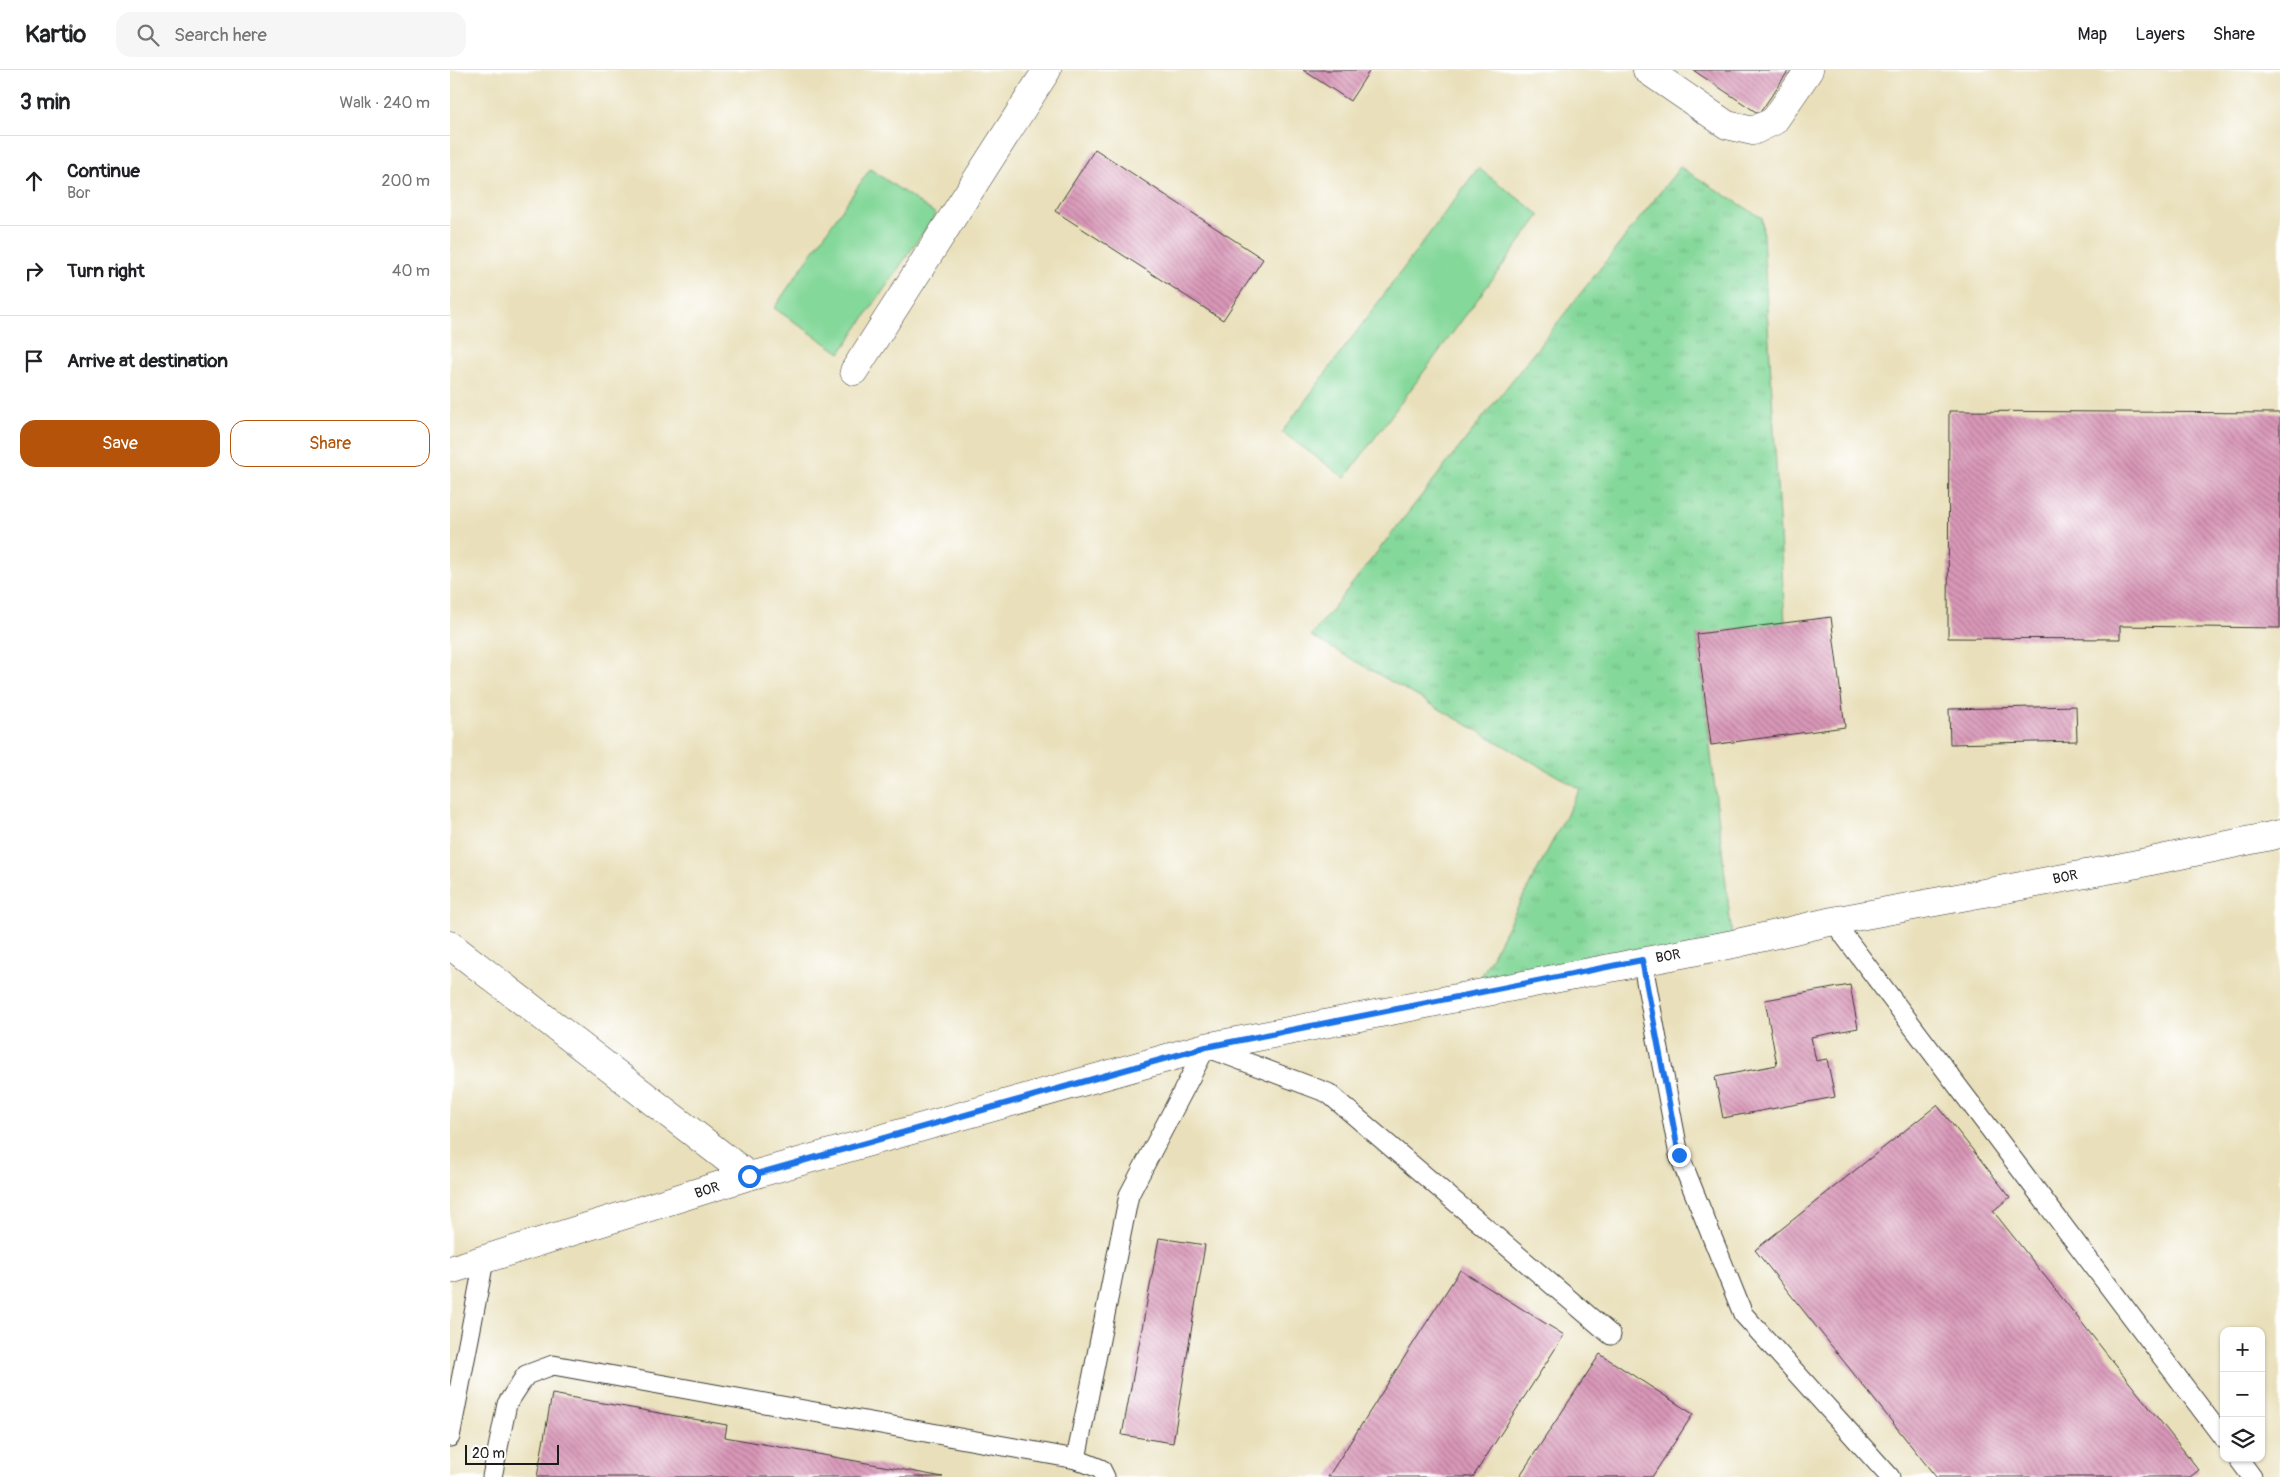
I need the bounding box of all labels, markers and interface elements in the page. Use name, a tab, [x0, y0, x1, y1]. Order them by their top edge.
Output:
search box	[116, 12, 466, 57]
text: Kartio	[25, 20, 86, 49]
icon: search	[134, 21, 162, 49]
text: Search here	[174, 23, 267, 47]
text: Map	[2078, 23, 2107, 46]
text: Layers	[2135, 23, 2185, 46]
text: Share	[2213, 23, 2255, 46]
text: 3 min	[20, 89, 70, 116]
text: Walk · 240 m	[339, 93, 430, 113]
text: Continue	[67, 159, 140, 183]
icon: ahead	[20, 167, 48, 195]
text: 200 m	[382, 171, 430, 191]
text: Bor	[67, 183, 90, 203]
icon: right	[20, 257, 48, 285]
text: Turn right	[67, 259, 145, 283]
text: 40 m	[392, 261, 430, 281]
icon: arrive	[20, 347, 48, 375]
text: Arrive at destination	[67, 349, 228, 373]
button: Save	[20, 420, 220, 467]
button: Share	[230, 420, 430, 467]
street label: BOR	[2051, 866, 2079, 888]
street label: BOR	[1654, 945, 1682, 967]
route end	[1668, 1144, 1691, 1167]
route start	[738, 1165, 761, 1188]
street label: BOR	[693, 1178, 721, 1202]
map controls	[2220, 1327, 2265, 1462]
button: +	[2220, 1327, 2265, 1372]
button: −	[2220, 1372, 2265, 1417]
button: layers	[2220, 1417, 2265, 1462]
scale bar	[465, 1442, 559, 1465]
text: 20 m	[472, 1445, 505, 1462]

